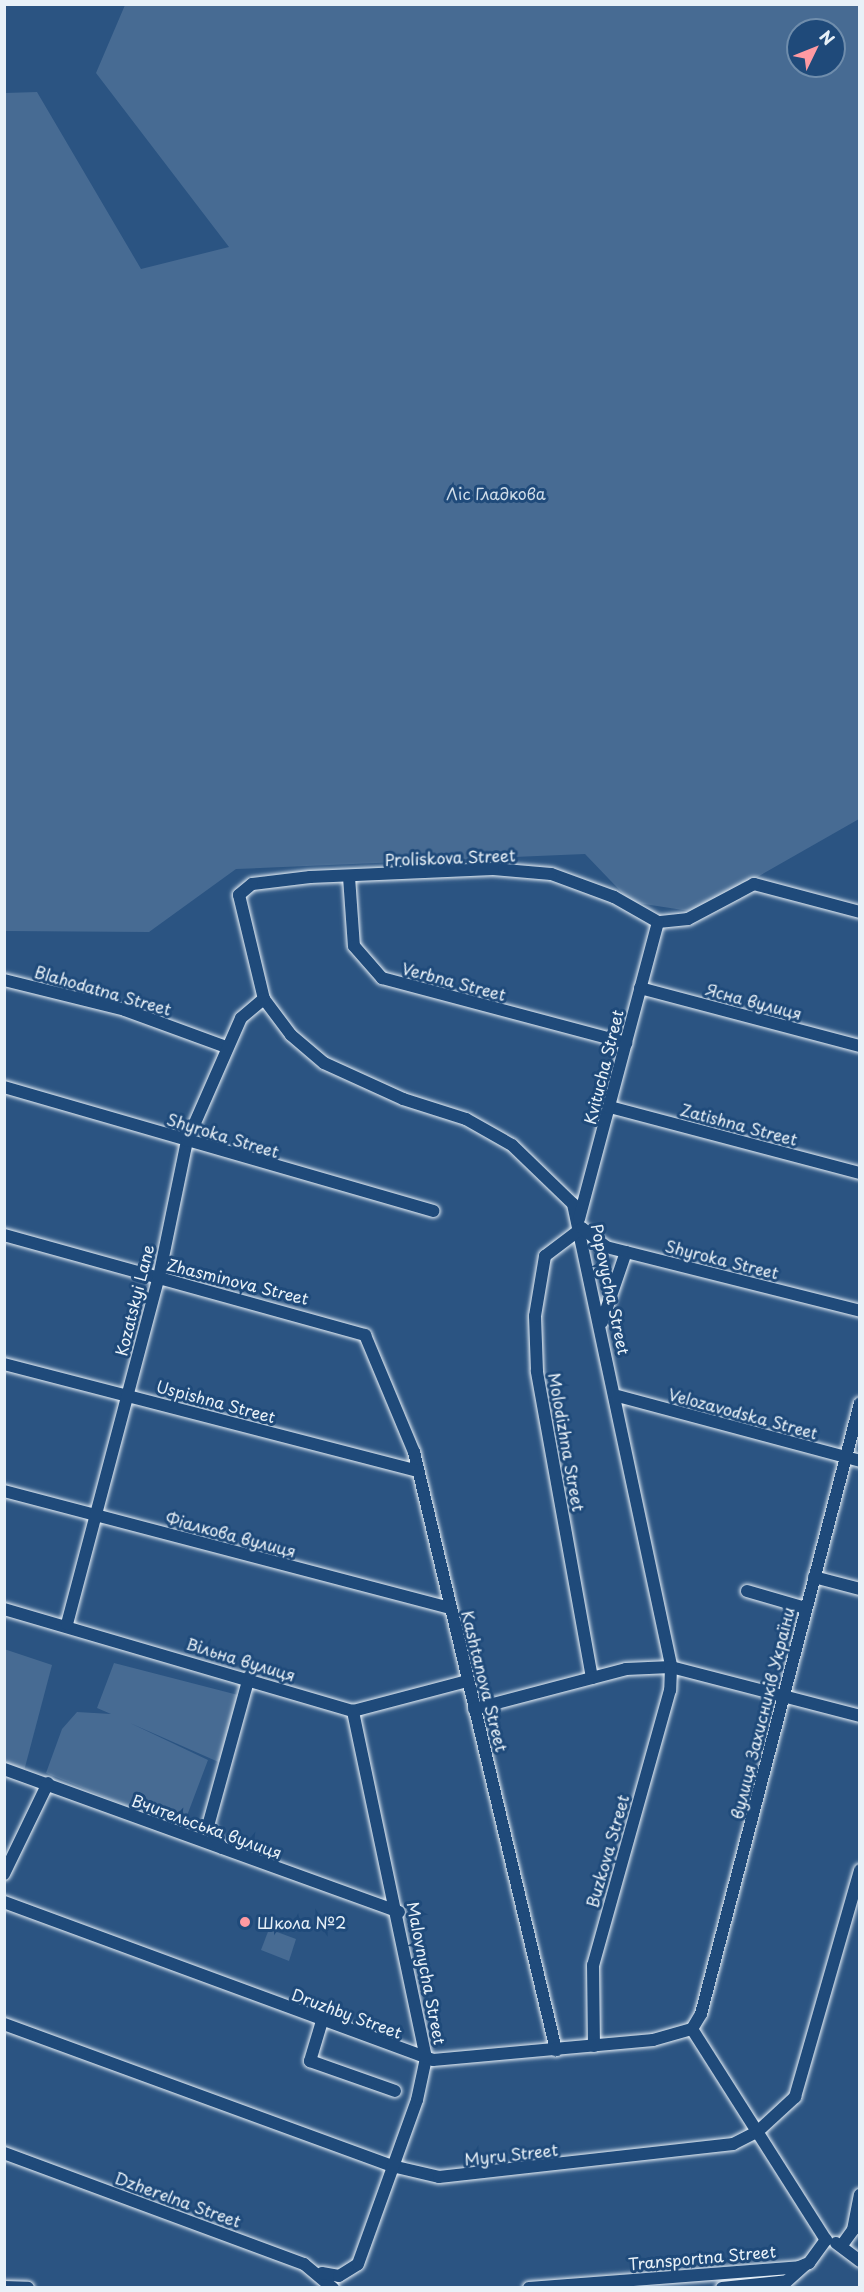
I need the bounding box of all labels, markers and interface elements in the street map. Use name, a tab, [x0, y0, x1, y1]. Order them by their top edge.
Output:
north arrow	[786, 18, 846, 78]
text: N	[815, 24, 841, 50]
park label: Ліс Гладкова	[446, 483, 546, 503]
street label: Proliskova Street	[384, 845, 516, 869]
street label: Verbna Street	[400, 958, 508, 1004]
street label: Blahodatna Street	[32, 961, 174, 1019]
street label: Ясна вулиця	[703, 979, 805, 1023]
street label: Kvitucha Street	[579, 1007, 627, 1127]
street label: Zatishna Street	[679, 1099, 799, 1149]
street label: Shyroka Street	[164, 1109, 282, 1161]
street label: Popovycha Street	[588, 1222, 634, 1356]
street label: Shyroka Street	[663, 1235, 781, 1283]
street label: Kozatskyi Lane	[111, 1242, 157, 1358]
street label: Zhasminova Street	[165, 1254, 311, 1308]
street label: Molodizhna Street	[545, 1371, 589, 1513]
street label: Uspishna Street	[154, 1376, 278, 1426]
street label: Velozavodska Street	[666, 1384, 820, 1442]
street label: Фіалкова вулиця	[164, 1507, 298, 1561]
street label: вулиця Захисників України	[726, 1605, 798, 1821]
street label: Kashtanova Street	[458, 1608, 512, 1754]
street label: Вільна вулиця	[184, 1633, 298, 1685]
street label: Вчительська вулиця	[129, 1790, 285, 1862]
street label: Buzkova Street	[582, 1792, 632, 1910]
street label: Malovnycha Street	[404, 1900, 450, 2046]
place label: Школа №2	[257, 1912, 347, 1932]
marker: Школа №2	[238, 1915, 252, 1929]
street label: Druzhby Street	[289, 1984, 405, 2042]
street label: Myru Street	[463, 2140, 559, 2168]
street label: Dzherelna Street	[112, 2167, 244, 2231]
street label: Transportna Street	[627, 2241, 777, 2273]

